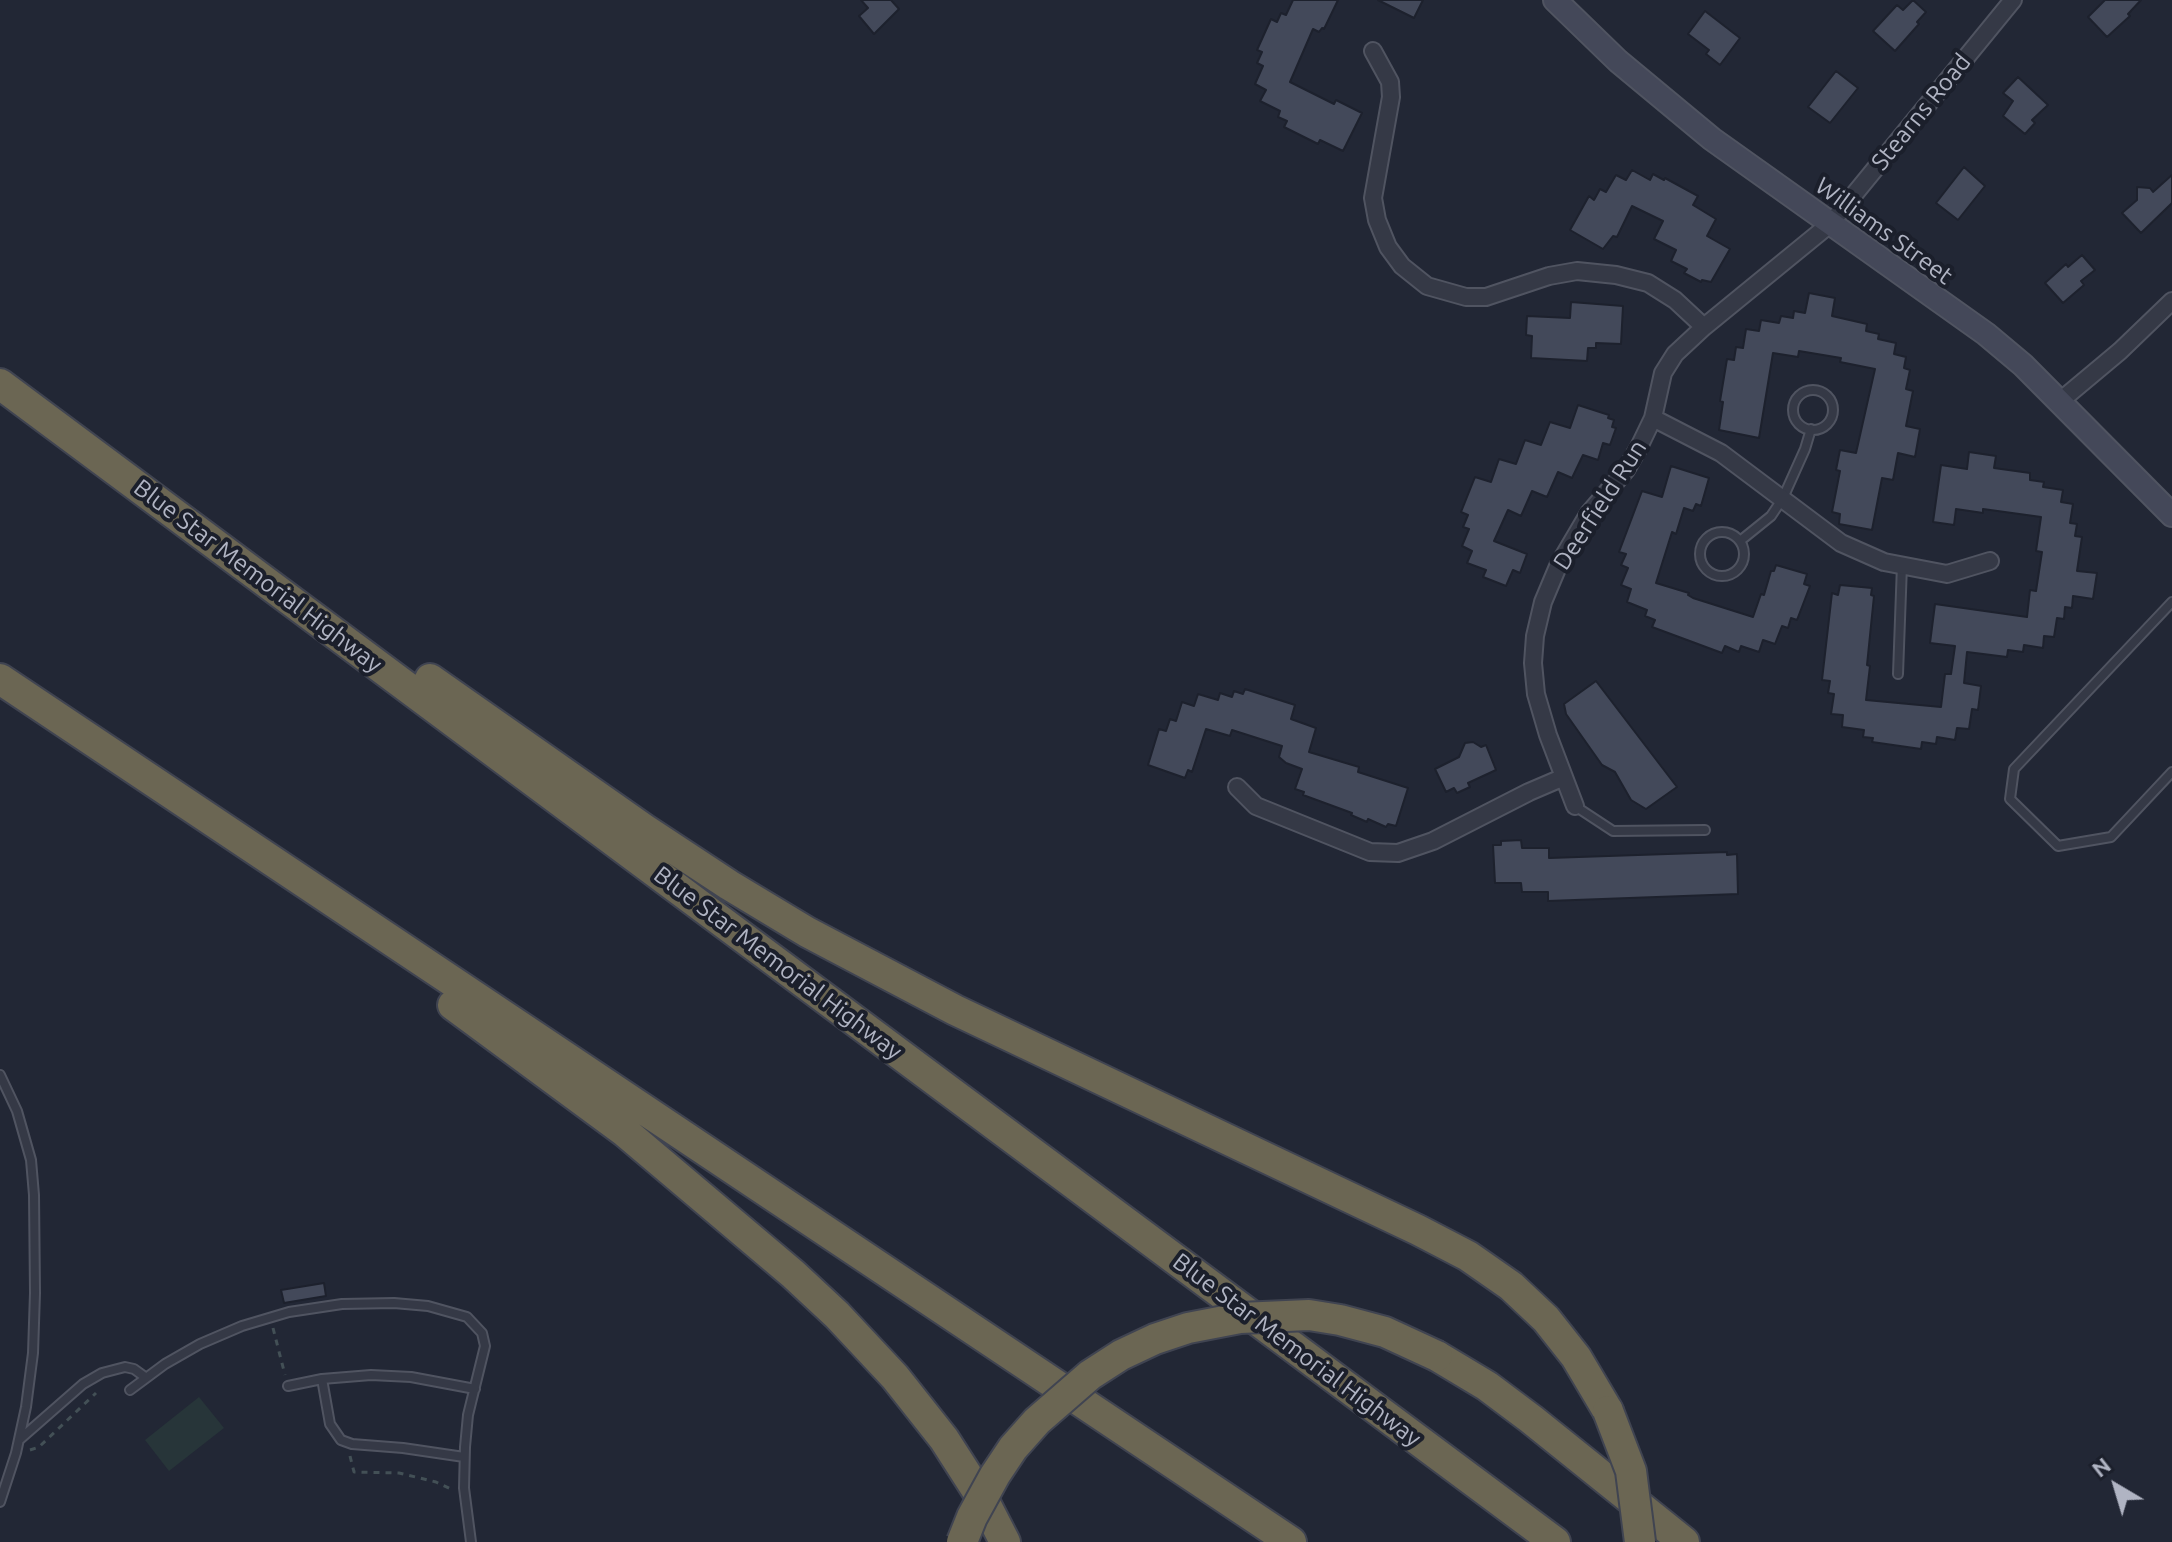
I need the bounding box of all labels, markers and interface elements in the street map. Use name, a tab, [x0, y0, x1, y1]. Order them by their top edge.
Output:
street label: Stearns Road	[1865, 48, 1977, 176]
street label: Williams Street	[1810, 171, 1958, 291]
street label: Deerfield Run	[1547, 435, 1653, 575]
street label: Blue Star Memorial Highway	[128, 473, 388, 679]
street label: Blue Star Memorial Highway	[648, 860, 908, 1066]
street label: Blue Star Memorial Highway	[1167, 1247, 1427, 1453]
north arrow	[2076, 1446, 2156, 1526]
text: N	[2087, 1452, 2115, 1482]

